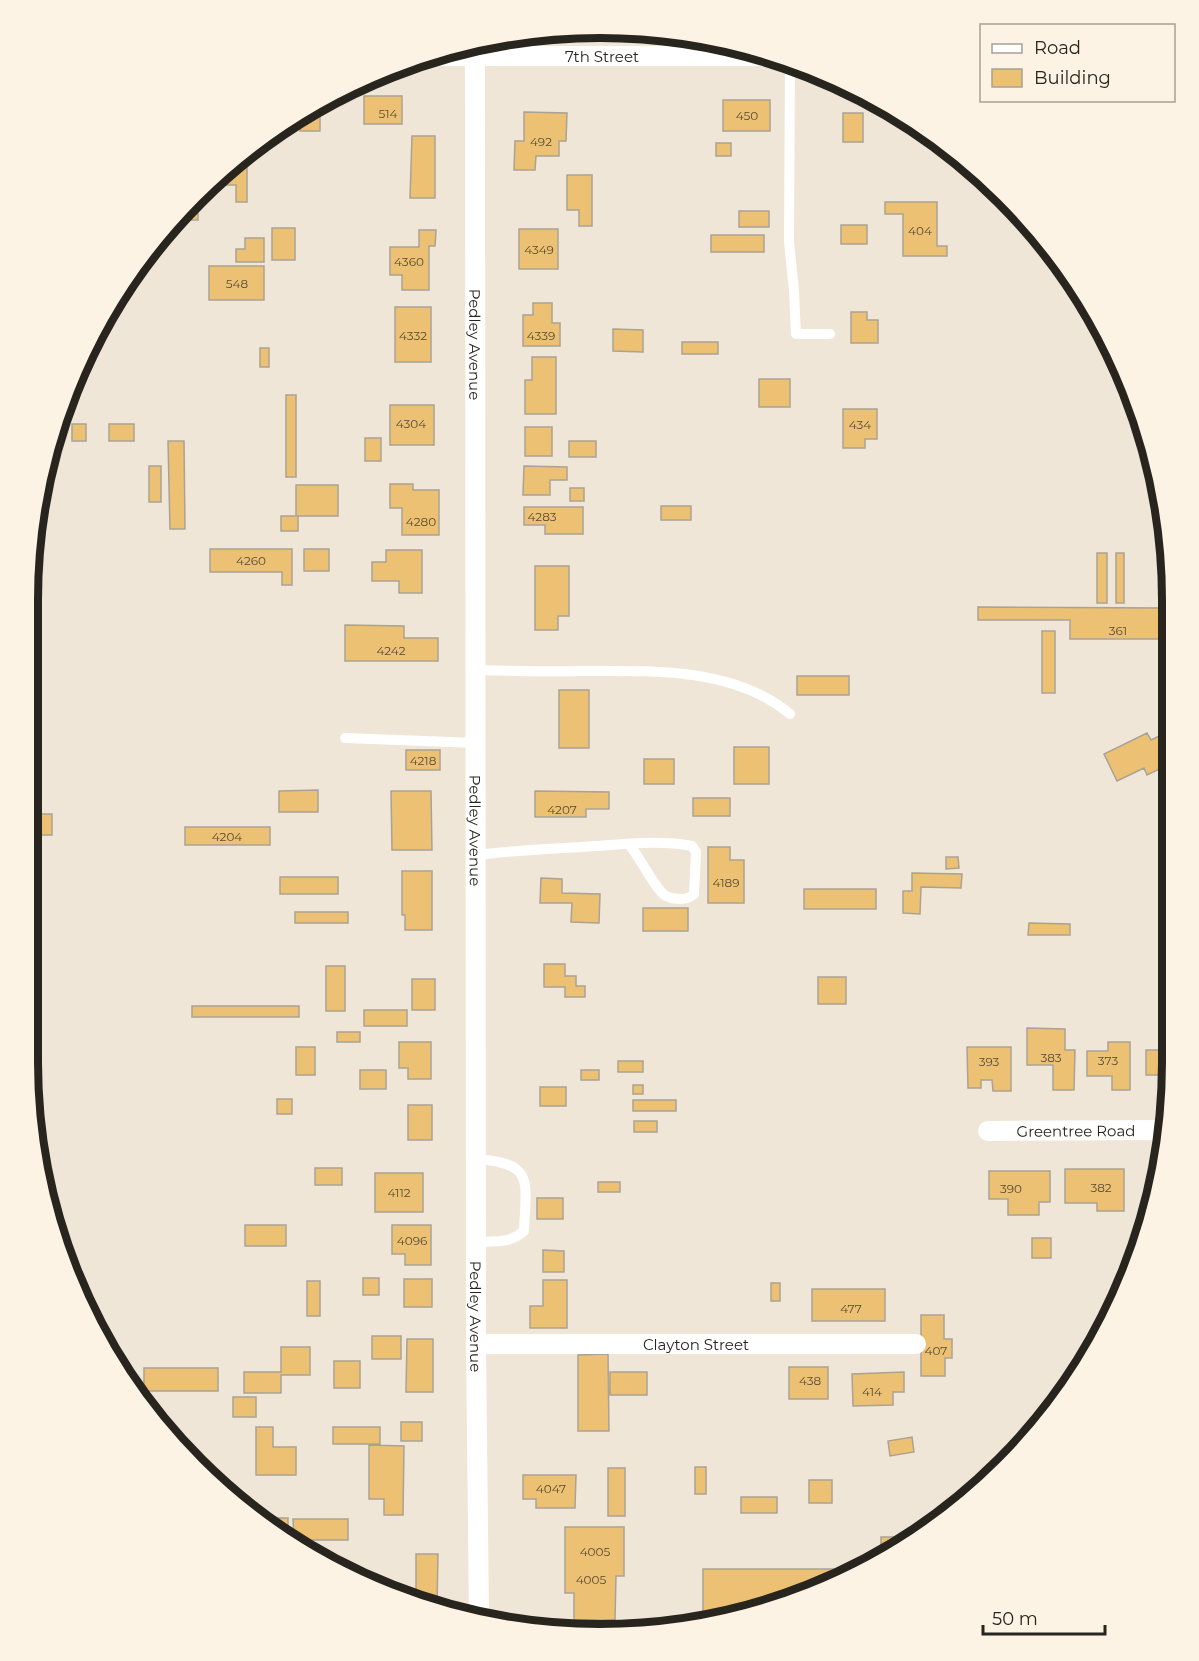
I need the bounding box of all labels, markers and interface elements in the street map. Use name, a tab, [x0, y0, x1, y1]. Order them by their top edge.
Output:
legend	[980, 24, 1175, 102]
text: Road	[1034, 37, 1081, 59]
street label: 7th Street	[565, 47, 639, 66]
text: Building	[1034, 67, 1111, 89]
house number: 514	[378, 106, 398, 121]
house number: 450	[736, 108, 758, 123]
house number: 492	[530, 134, 552, 149]
house number: 404	[908, 223, 932, 238]
house number: 4349	[524, 242, 554, 257]
house number: 4360	[394, 254, 424, 269]
house number: 548	[226, 276, 249, 291]
street label: Pedley Avenue	[466, 289, 485, 400]
house number: 4332	[399, 328, 427, 343]
house number: 4339	[527, 328, 555, 343]
house number: 4304	[396, 416, 426, 431]
house number: 434	[849, 417, 871, 432]
house number: 4283	[527, 509, 557, 524]
house number: 4280	[406, 514, 436, 529]
house number: 4260	[236, 553, 266, 568]
house number: 361	[1109, 623, 1127, 638]
house number: 4242	[376, 643, 406, 658]
house number: 4218	[410, 753, 437, 768]
street label: Pedley Avenue	[466, 775, 485, 886]
house number: 4207	[547, 802, 577, 817]
house number: 4204	[212, 829, 242, 844]
house number: 4189	[713, 875, 739, 890]
house number: 383	[1040, 1050, 1062, 1065]
house number: 373	[1098, 1053, 1118, 1068]
house number: 393	[979, 1054, 1000, 1069]
street label: Greentree Road	[1016, 1121, 1136, 1140]
house number: 382	[1090, 1180, 1112, 1195]
house number: 390	[1000, 1181, 1022, 1196]
house number: 4112	[387, 1185, 411, 1200]
house number: 4096	[397, 1233, 427, 1248]
street label: Pedley Avenue	[466, 1261, 486, 1372]
house number: 477	[840, 1301, 862, 1316]
street label: Clayton Street	[643, 1335, 749, 1354]
house number: 407	[925, 1343, 947, 1358]
house number: 438	[799, 1373, 821, 1388]
house number: 414	[862, 1384, 882, 1399]
house number: 4047	[536, 1481, 566, 1496]
house number: 4005	[580, 1544, 611, 1559]
house number: 4005	[576, 1572, 607, 1587]
scale bar	[983, 1598, 1104, 1636]
text: 50 m	[992, 1608, 1038, 1630]

